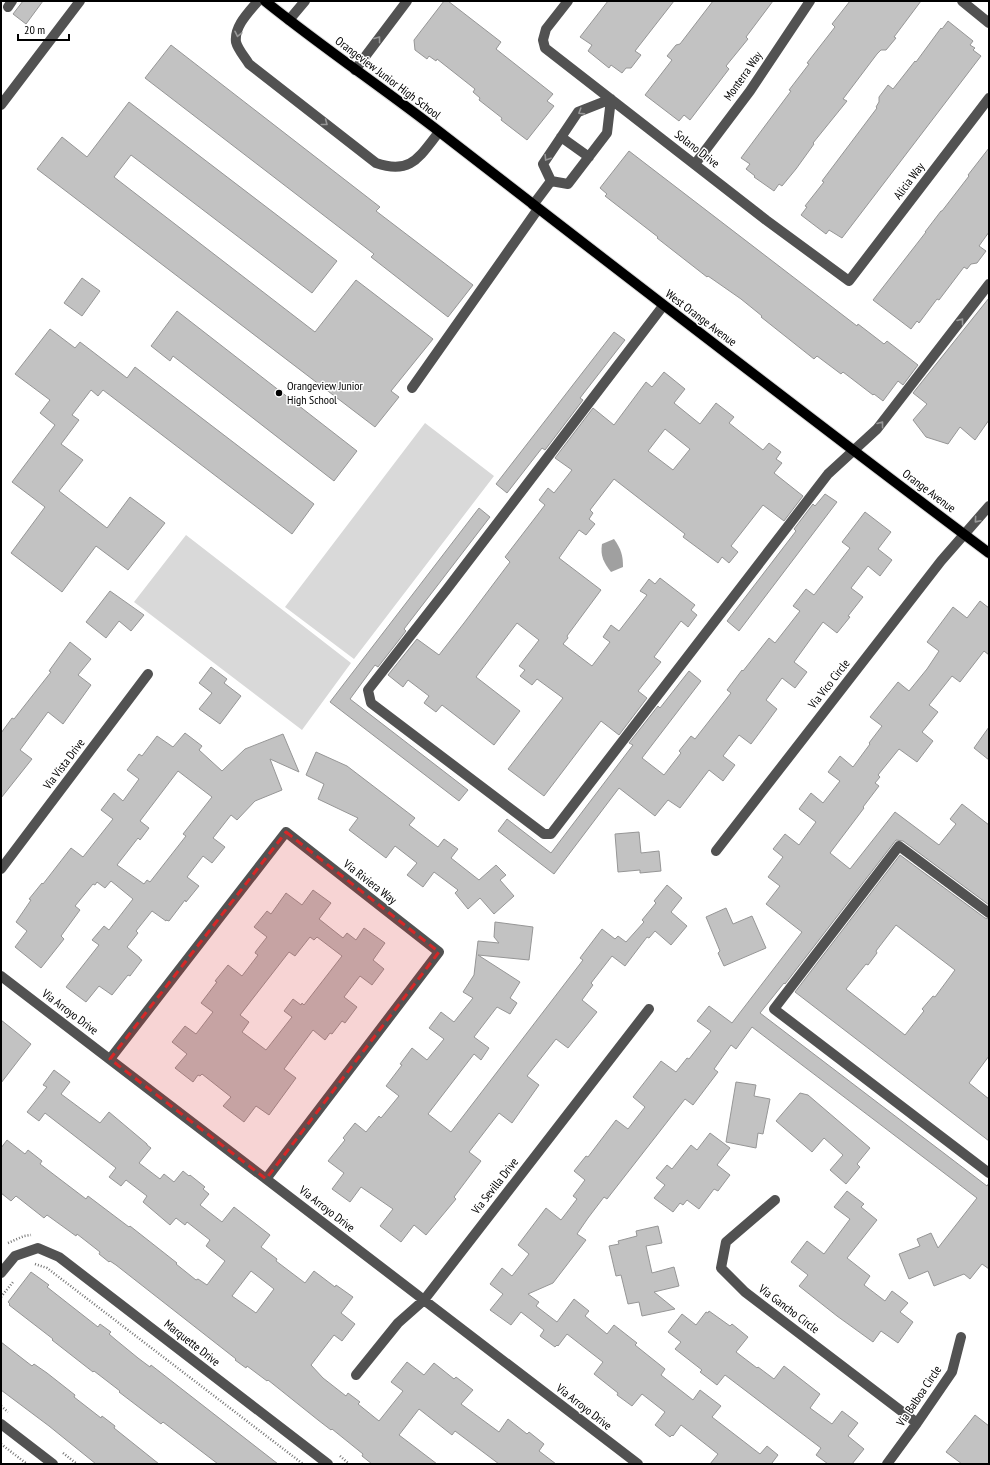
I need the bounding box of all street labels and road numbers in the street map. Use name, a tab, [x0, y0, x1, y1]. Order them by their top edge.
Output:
street label: Orangeview Junior High School	[333, 33, 444, 122]
street label: Monterra Way	[720, 48, 765, 103]
street label: Solano Drive	[672, 126, 723, 171]
street label: Alicia Way	[890, 159, 928, 202]
street label: West Orange Avenue	[663, 286, 740, 349]
street label: Orange Avenue	[900, 466, 959, 515]
street label: Via Vico Circle	[804, 656, 853, 712]
street label: Via Vista Drive	[39, 735, 88, 793]
street label: Via Riviera Way	[340, 856, 400, 907]
street label: Via Arroyo Drive	[38, 985, 101, 1038]
street label: Via Sevilla Drive	[467, 1154, 521, 1218]
street label: Via Arroyo Drive	[296, 1182, 358, 1235]
street label: Via Gancho Circle	[755, 1280, 823, 1336]
street label: Marquette Drive	[161, 1316, 223, 1369]
street label: Via Balboa Circle	[892, 1363, 944, 1430]
street label: Via Arroyo Drive	[553, 1380, 615, 1433]

